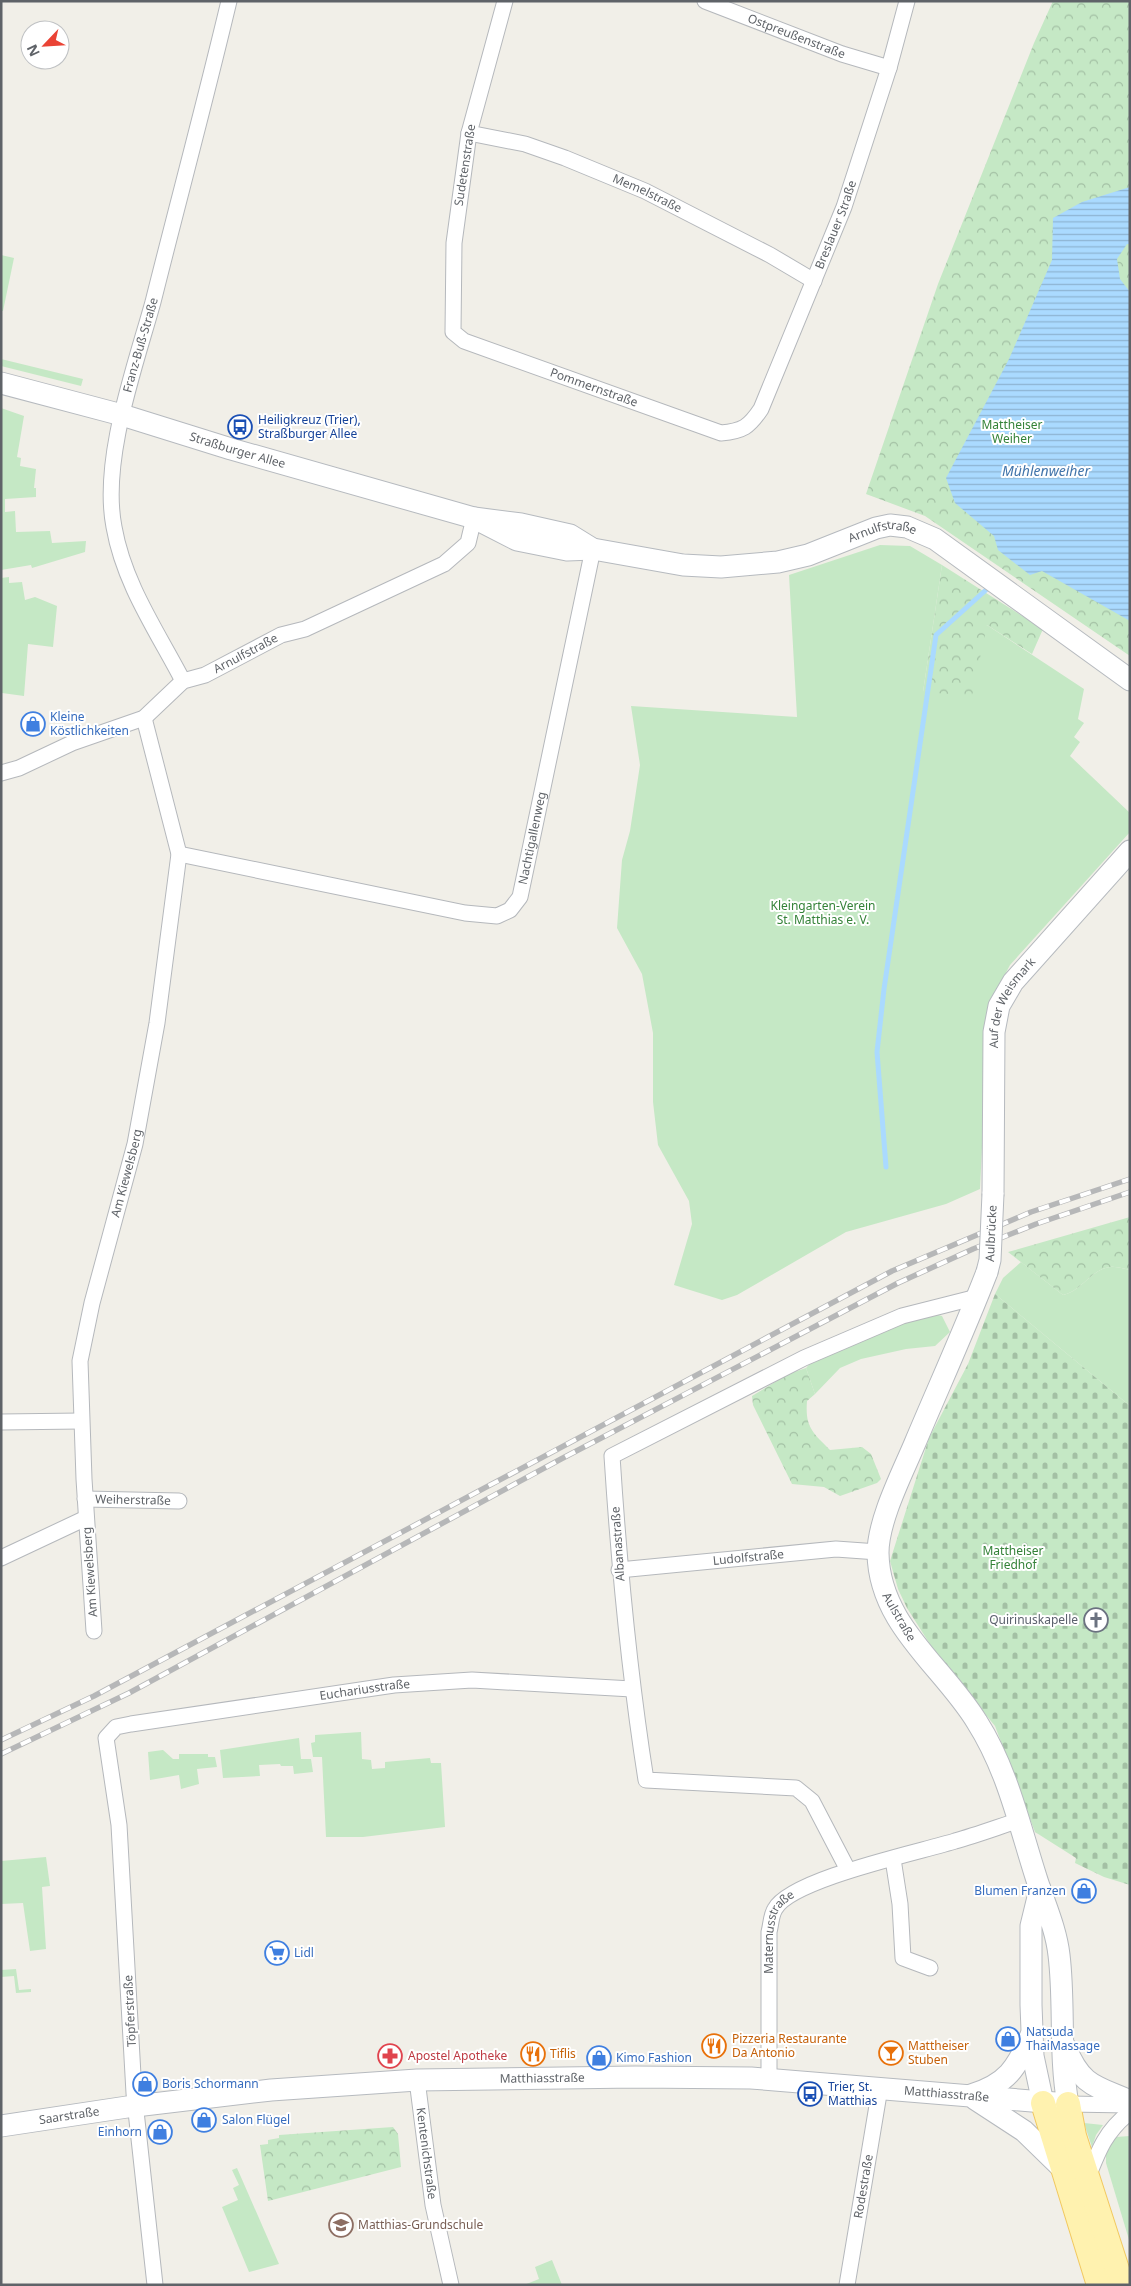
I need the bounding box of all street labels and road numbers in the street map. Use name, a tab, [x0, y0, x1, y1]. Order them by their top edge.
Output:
street label: Ostpreußenstraße	[745, 9, 848, 63]
street label: Sudetenstraße	[450, 123, 479, 207]
street label: Memelstraße	[610, 170, 685, 217]
street label: Breslauer Straße	[810, 178, 860, 272]
street label: Franz-Buß-Straße	[118, 296, 162, 394]
street label: Pommernstraße	[548, 364, 640, 411]
street label: Straßburger Allee	[188, 428, 288, 472]
street label: Arnulfstraße	[845, 516, 920, 546]
street label: Arnulfstraße	[210, 629, 281, 677]
street label: Nachtigallenweg	[514, 790, 550, 886]
street label: Auf der Weismark	[985, 953, 1039, 1048]
street label: Am Kiewelsberg	[107, 1128, 146, 1219]
street label: Aulbrücke	[981, 1204, 1001, 1262]
street label: Weiherstraße	[95, 1490, 171, 1509]
street label: Albanastraße	[606, 1506, 629, 1582]
street label: Am Kiewelsberg	[78, 1526, 101, 1618]
street label: Ludolfstraße	[712, 1545, 785, 1569]
street label: Aulstraße	[879, 1589, 920, 1645]
street label: Euchariusstraße	[318, 1675, 411, 1704]
street label: Maternusstraße	[760, 1886, 797, 1974]
street label: Töpferstraße	[119, 1974, 140, 2048]
street label: Matthiasstraße	[499, 2069, 585, 2087]
street label: Matthiasstraße	[903, 2082, 990, 2106]
street label: Saarstraße	[38, 2102, 101, 2128]
street label: Kentenichstraße	[413, 2106, 441, 2200]
street label: Rodestraße	[849, 2153, 877, 2220]

